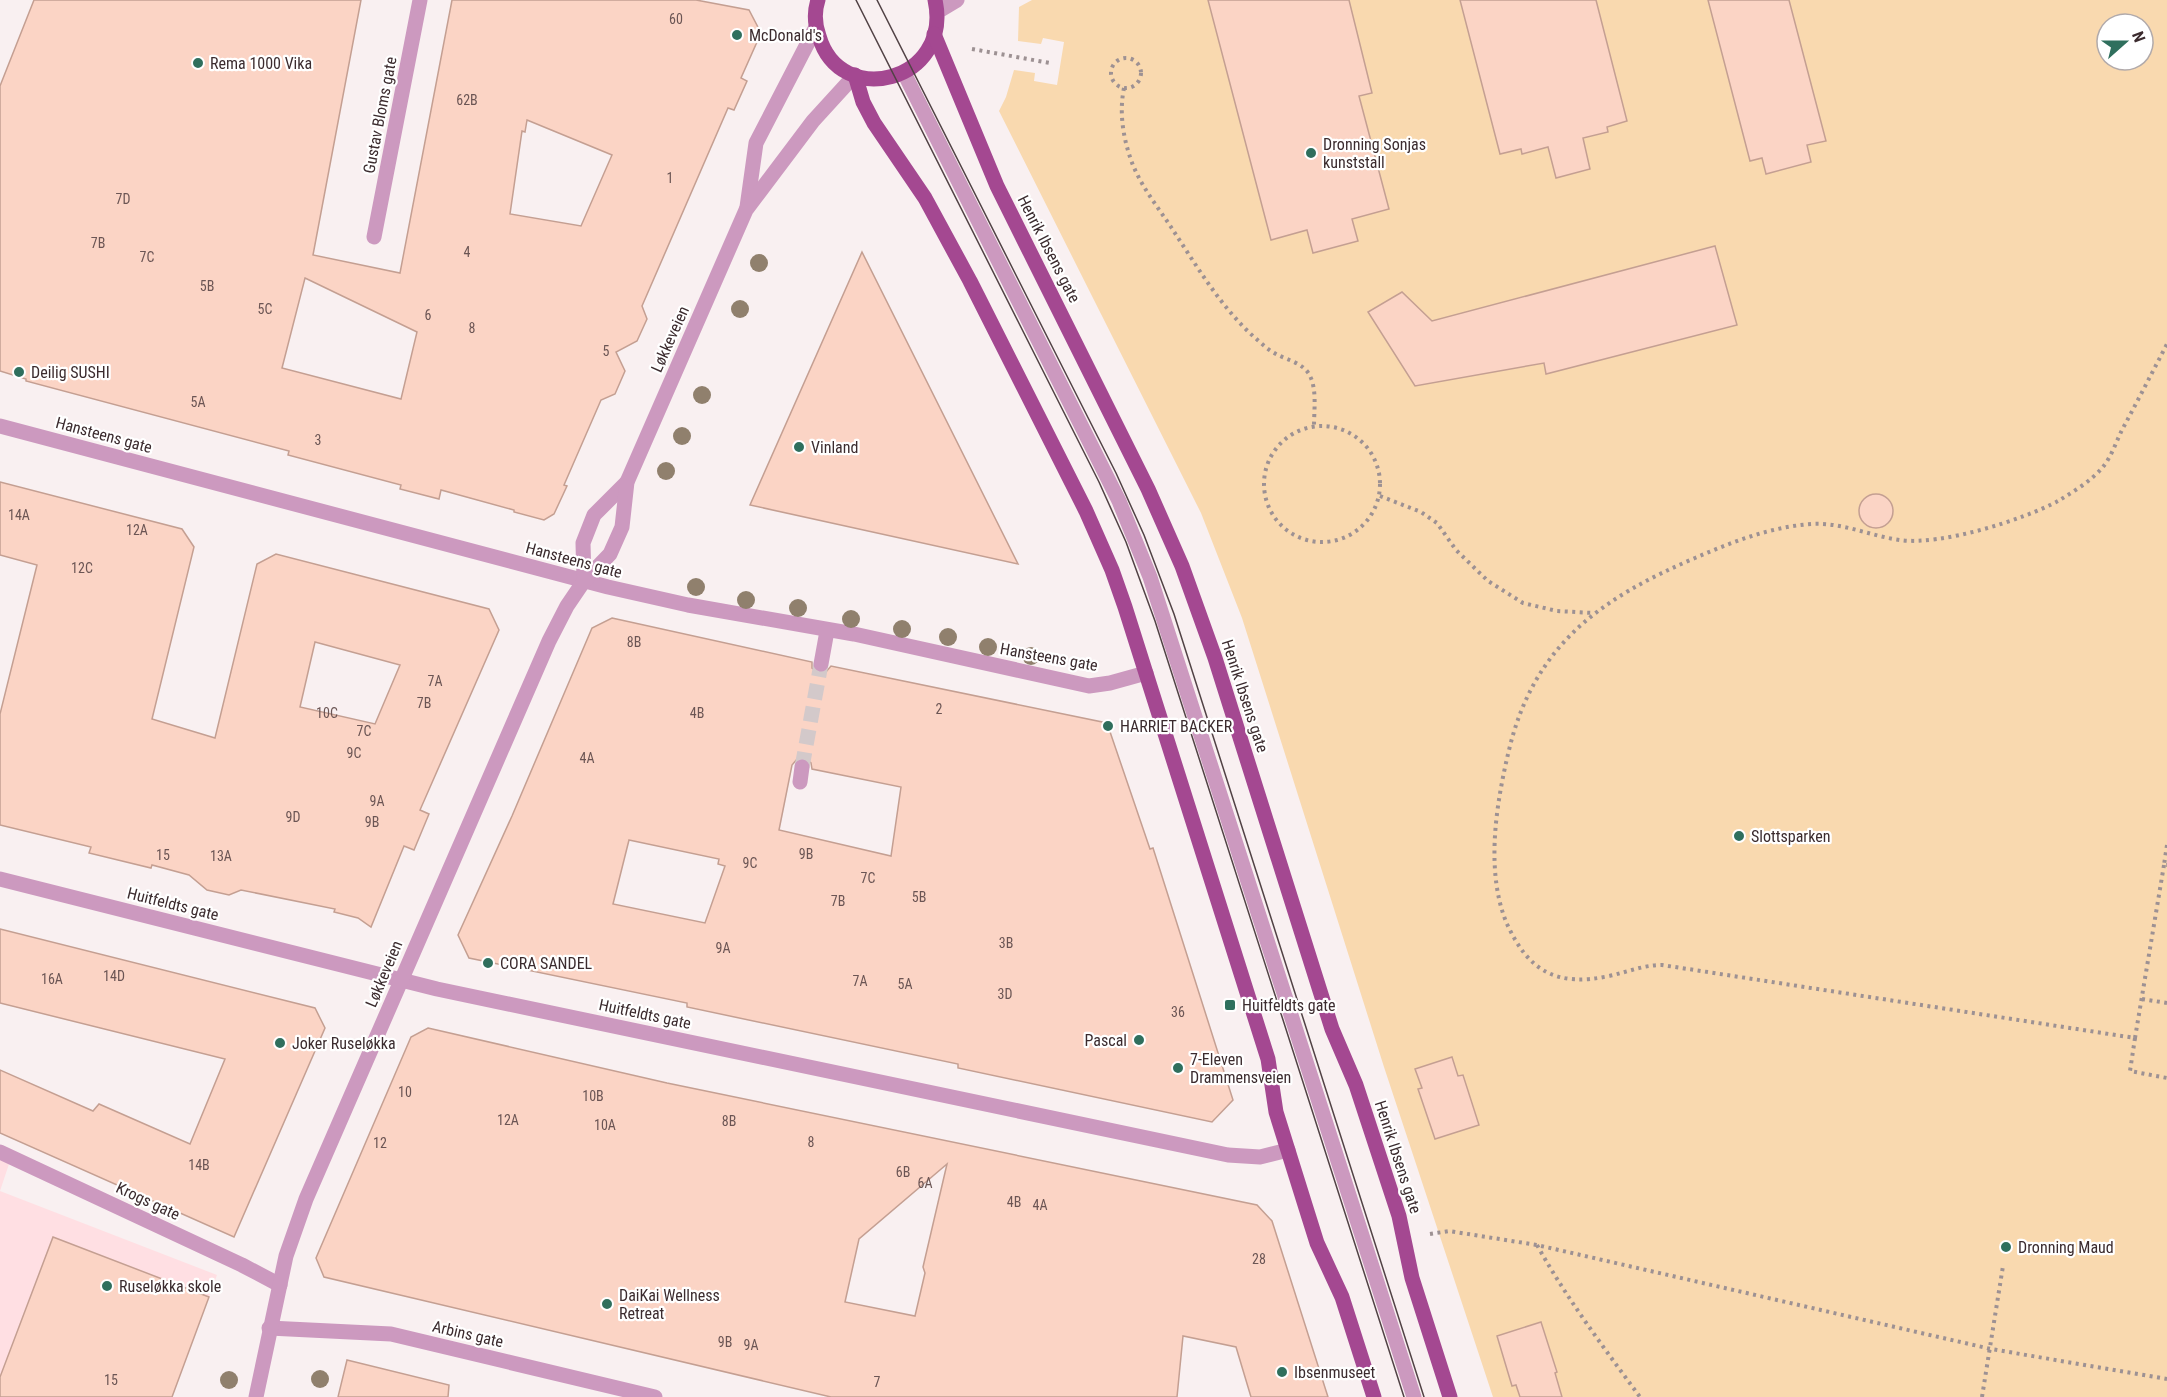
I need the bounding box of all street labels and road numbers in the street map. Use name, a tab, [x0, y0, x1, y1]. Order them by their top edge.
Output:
street label: Gustav Bloms gate	[359, 55, 401, 175]
street label: Henrik Ibsens gate	[1014, 192, 1084, 306]
street label: Løkkeveien	[647, 303, 693, 375]
street label: Hansteens gate	[54, 413, 154, 457]
street label: Hansteens gate	[524, 538, 624, 582]
street label: Henrik Ibsens gate	[1218, 637, 1272, 755]
street label: Hansteens gate	[999, 639, 1099, 675]
street label: Huitfeldts gate	[125, 883, 221, 925]
street label: Løkkeveien	[361, 938, 407, 1010]
street label: Huitfeldts gate	[597, 995, 693, 1033]
street label: Henrik Ibsens gate	[1371, 1098, 1425, 1216]
street label: Krogs gate	[113, 1178, 183, 1224]
street label: Arbins gate	[431, 1317, 505, 1351]

